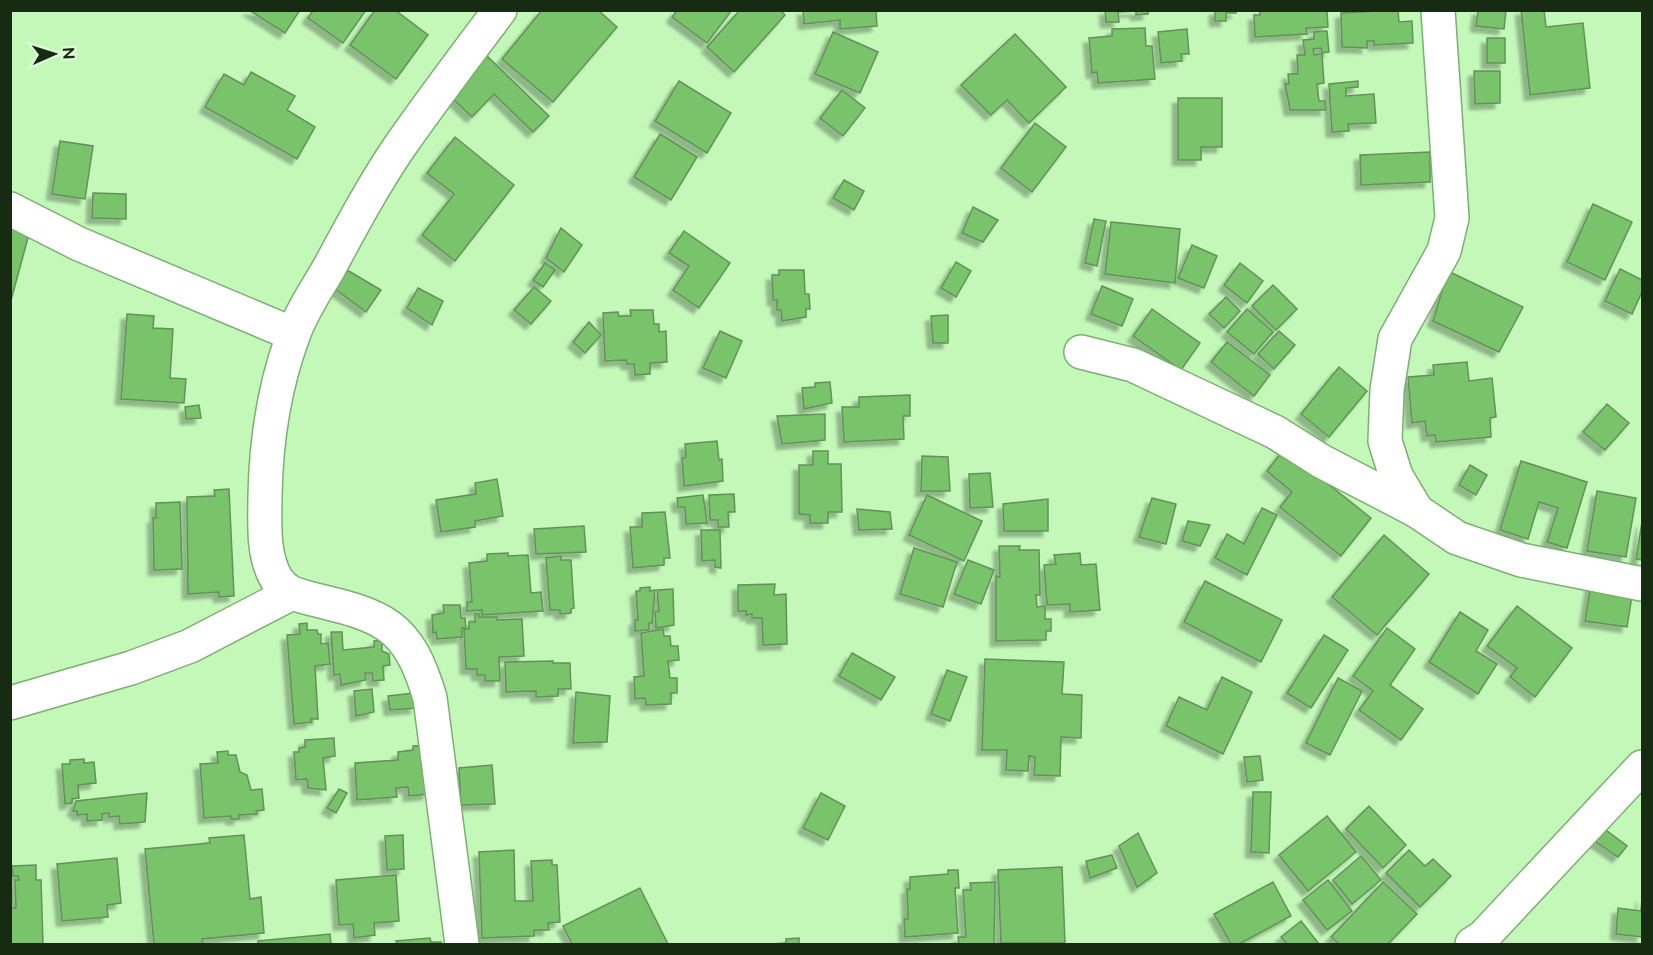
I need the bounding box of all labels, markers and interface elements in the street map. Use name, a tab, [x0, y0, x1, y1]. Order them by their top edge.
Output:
north arrow	[24, 24, 84, 84]
text: N	[59, 47, 78, 60]

